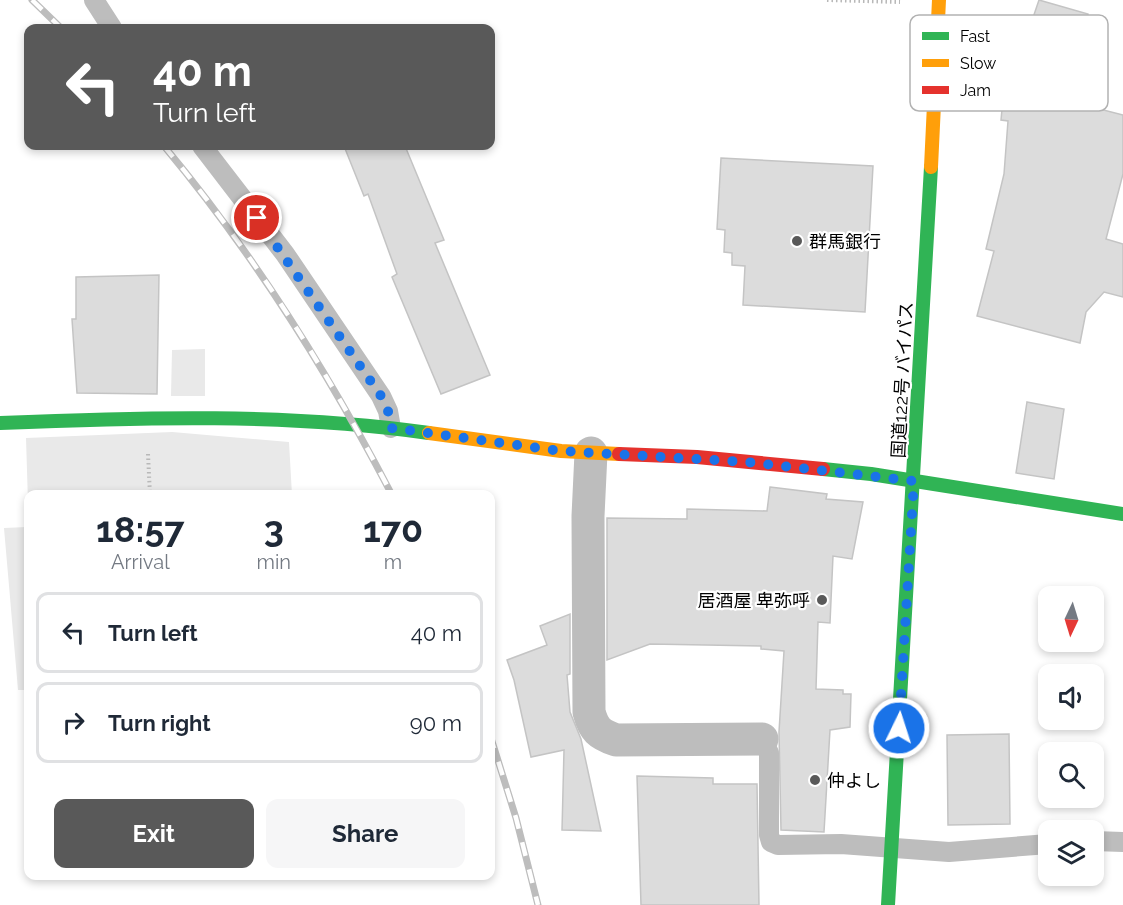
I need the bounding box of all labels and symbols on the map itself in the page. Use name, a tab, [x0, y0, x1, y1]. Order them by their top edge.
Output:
legend	[910, 15, 1108, 111]
text: Fast	[960, 27, 991, 46]
text: Slow	[960, 54, 996, 73]
text: Jam	[960, 81, 991, 100]
pin	[231, 192, 282, 243]
place label: 群馬銀行	[809, 231, 881, 252]
marker: 群馬銀行	[790, 234, 804, 248]
street label: 国道122号 バイパス	[887, 301, 917, 459]
north arrow	[1038, 586, 1104, 652]
place label: 居酒屋 卑弥呼	[697, 590, 810, 611]
marker: 居酒屋 卑弥呼	[815, 593, 829, 607]
position arrow	[867, 696, 931, 760]
place label: 仲よし	[827, 770, 881, 791]
marker: 仲よし	[808, 773, 822, 787]

